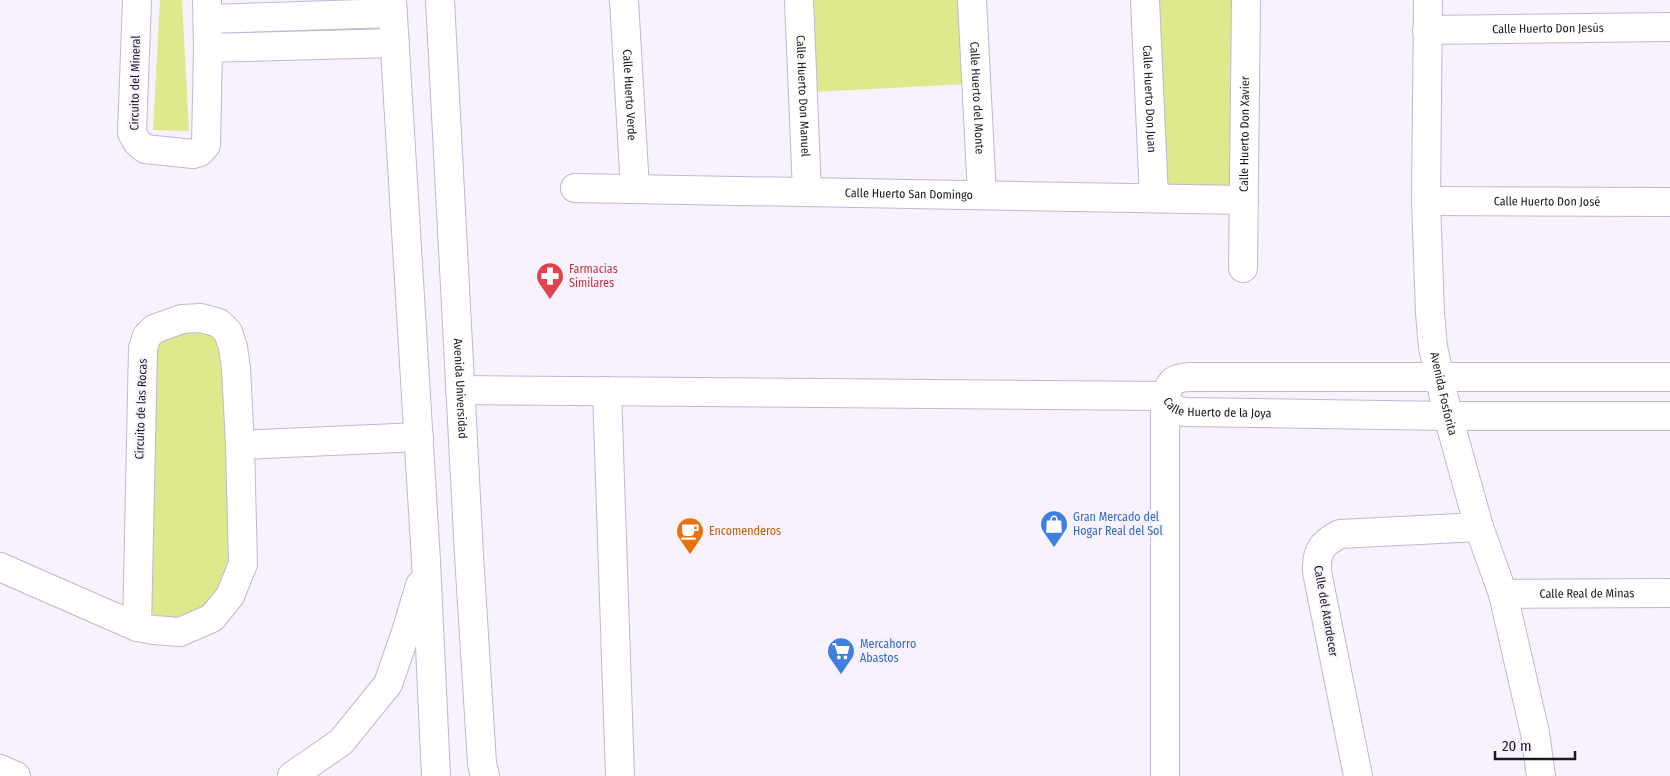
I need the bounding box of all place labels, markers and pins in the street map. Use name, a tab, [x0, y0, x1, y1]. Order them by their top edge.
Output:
pharmacy icon: Farmacias Similares	[535, 261, 565, 300]
place label: Farmacias Similares	[569, 262, 618, 290]
shop icon: Gran Mercado del Hogar Real del Sol	[1039, 509, 1069, 548]
place label: Gran Mercado del Hogar Real del Sol	[1073, 510, 1163, 538]
cafe icon: Encomenderos	[675, 516, 705, 555]
place label: Encomenderos	[709, 524, 781, 538]
supermarket icon: Mercahorro Abastos	[826, 636, 856, 675]
place label: Mercahorro Abastos	[860, 637, 916, 665]

